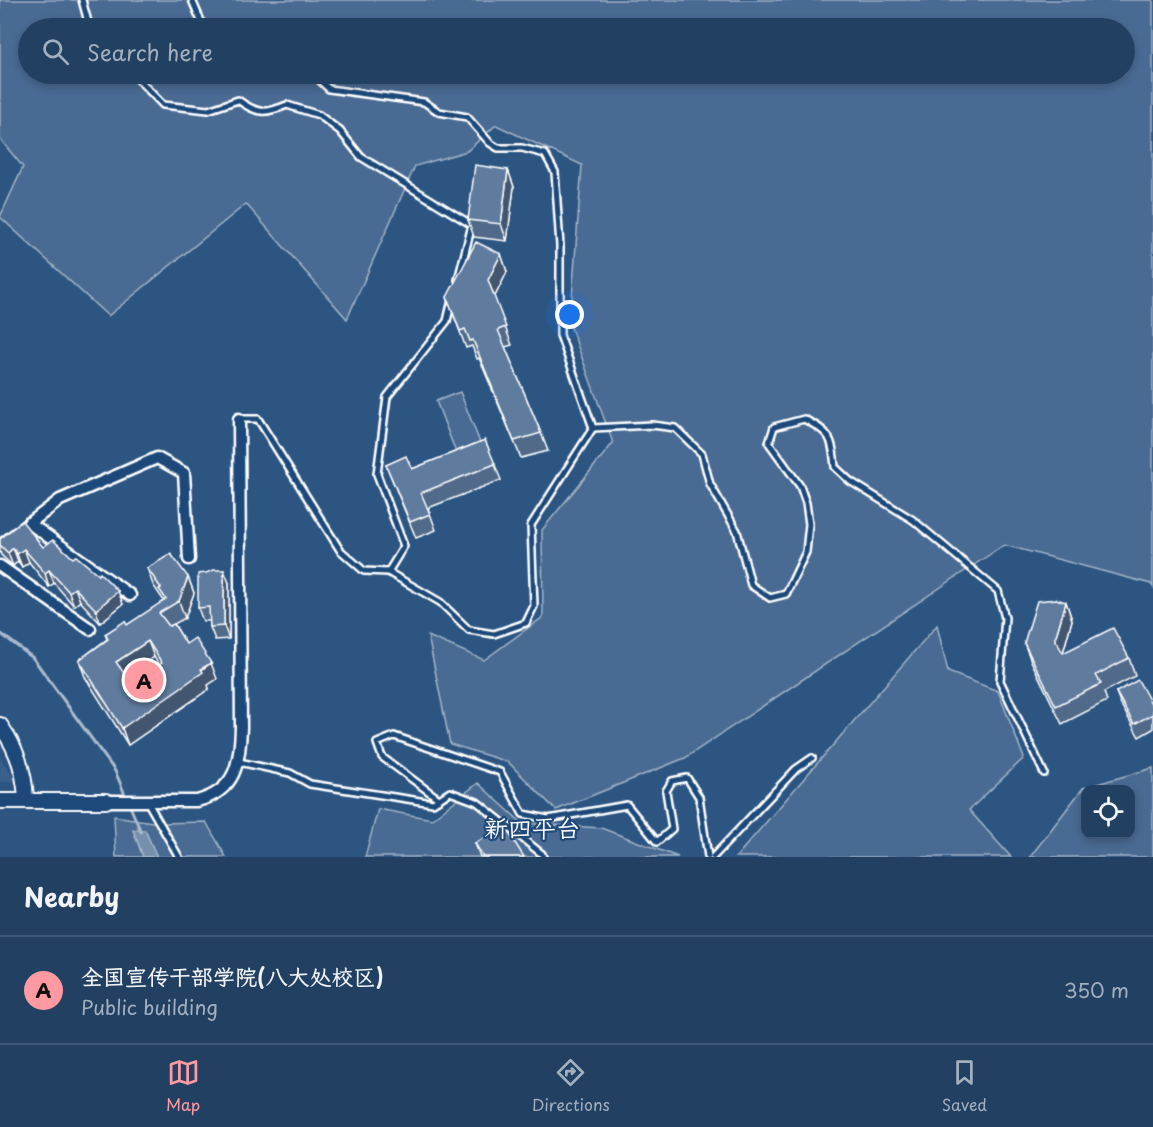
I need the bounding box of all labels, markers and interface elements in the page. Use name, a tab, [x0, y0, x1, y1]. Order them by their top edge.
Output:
search box	[18, 18, 1135, 84]
icon: search	[39, 35, 72, 68]
text: Search here	[87, 35, 213, 68]
your location	[555, 300, 584, 329]
pin: A	[124, 658, 164, 702]
map controls	[1081, 785, 1135, 839]
button: locate	[1081, 785, 1135, 839]
district label: 新四平台	[484, 809, 580, 845]
text: Nearby	[24, 877, 119, 916]
text: 全国宣传干部学院(八大处校区)	[81, 959, 384, 992]
text: A	[36, 975, 51, 1005]
text: 350 m	[1064, 975, 1129, 1005]
text: Public building	[81, 992, 218, 1022]
tab: Map	[166, 1056, 200, 1116]
tab: Directions	[532, 1056, 610, 1116]
tab: Saved	[942, 1056, 987, 1116]

